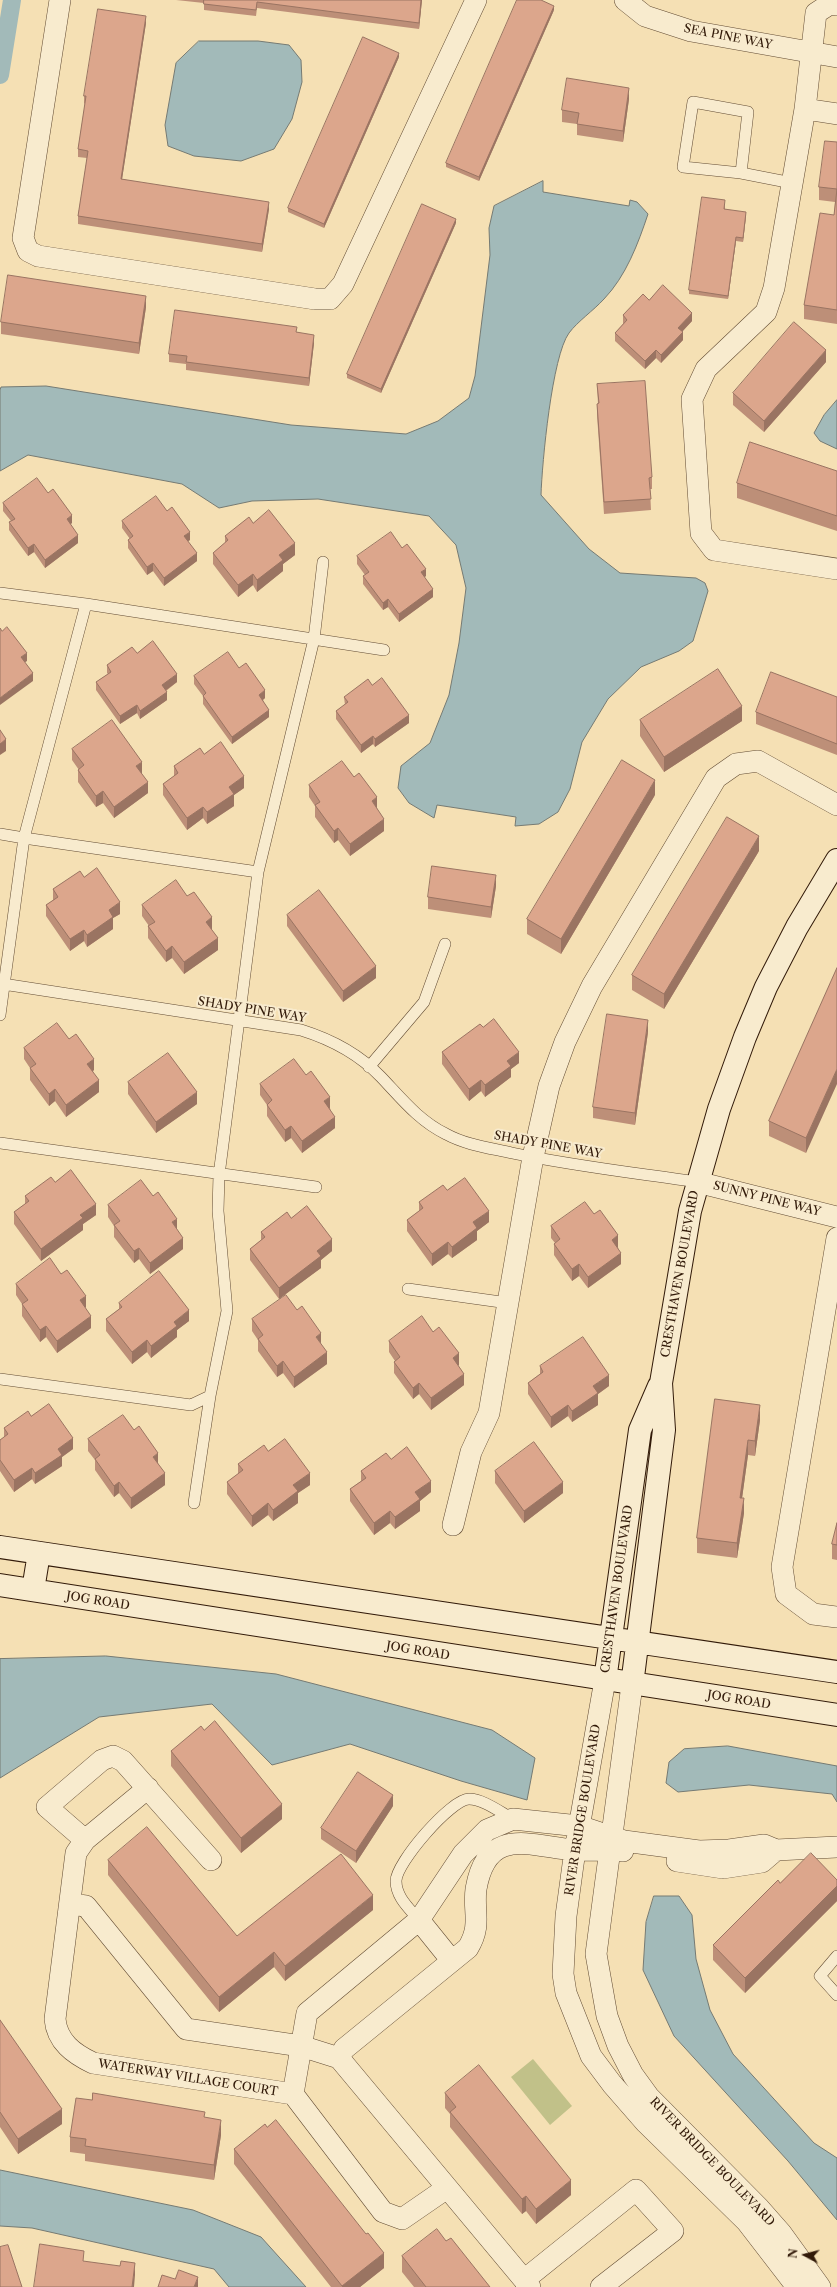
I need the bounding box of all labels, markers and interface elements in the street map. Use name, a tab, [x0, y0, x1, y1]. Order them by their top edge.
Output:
street label: SEA PINE WAY	[682, 21, 774, 53]
street label: SHADY PINE WAY	[197, 994, 307, 1026]
street label: SHADY PINE WAY	[493, 1128, 603, 1162]
street label: SUNNY PINE WAY	[712, 1179, 822, 1219]
street label: CRESTHAVEN BOULEVARD	[658, 1189, 702, 1359]
street label: CRESTHAVEN BOULEVARD	[598, 1504, 636, 1674]
street label: JOG ROAD	[65, 1589, 131, 1613]
street label: JOG ROAD	[385, 1639, 451, 1663]
street label: JOG ROAD	[706, 1688, 772, 1712]
street label: RIVER BRIDGE BOULEVARD	[562, 1723, 604, 1897]
street label: WATERWAY VILLAGE COURT	[97, 2057, 279, 2099]
street label: RIVER BRIDGE BOULEVARD	[647, 2095, 777, 2229]
north arrow	[785, 2235, 825, 2275]
text: N	[786, 2248, 801, 2259]

